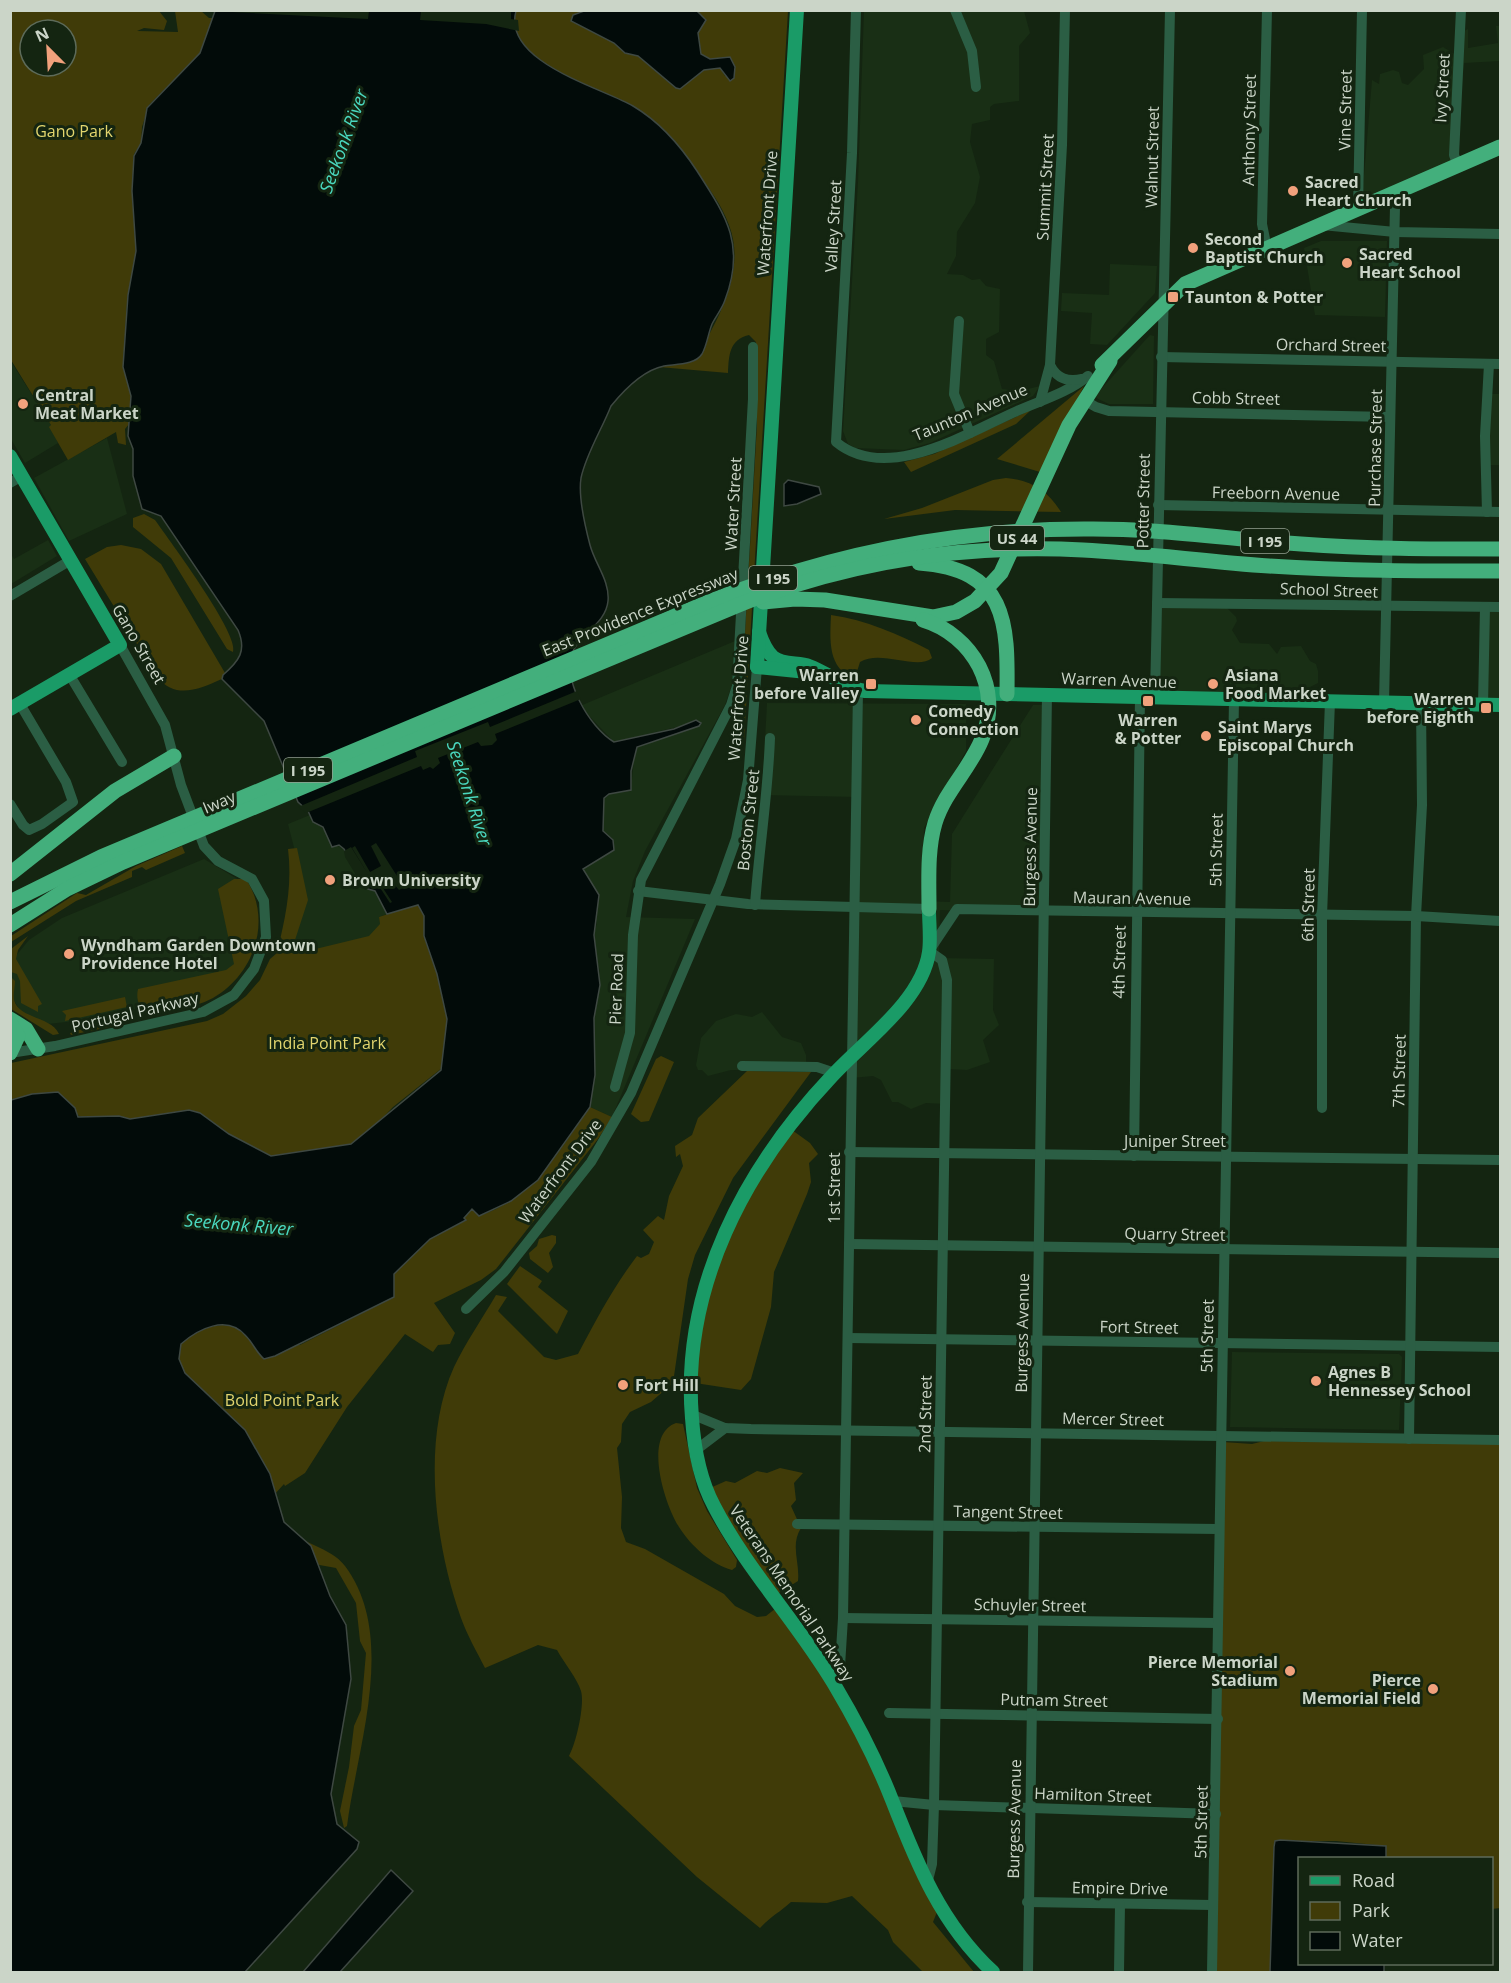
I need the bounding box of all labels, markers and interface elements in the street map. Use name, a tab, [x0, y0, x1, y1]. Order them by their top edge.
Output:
north arrow	[18, 18, 78, 78]
text: N	[31, 22, 52, 47]
street label: Ivy Street	[1429, 53, 1455, 123]
street label: Vine Street	[1333, 69, 1357, 151]
street label: Anthony Street	[1237, 74, 1261, 186]
water label: Seekonk River	[313, 85, 373, 196]
street label: Walnut Street	[1140, 106, 1164, 208]
park label: Gano Park	[35, 120, 113, 142]
street label: Summit Street	[1031, 133, 1059, 241]
street label: Waterfront Drive	[752, 150, 782, 276]
place label: Sacred Heart Church	[1305, 171, 1412, 211]
street label: Valley Street	[820, 179, 846, 273]
marker: Sacred Heart Church	[1286, 184, 1300, 198]
place label: Second Baptist Church	[1205, 228, 1324, 268]
marker: Second Baptist Church	[1186, 241, 1200, 255]
place label: Sacred Heart School	[1359, 243, 1461, 283]
marker: Sacred Heart School	[1340, 256, 1354, 270]
place label: Taunton & Potter	[1185, 286, 1323, 308]
marker: Taunton & Potter	[1166, 290, 1180, 304]
street label: Orchard Street	[1276, 333, 1387, 357]
street label: Taunton Avenue	[909, 378, 1031, 446]
place label: Central Meat Market	[35, 384, 139, 424]
street label: Cobb Street	[1192, 386, 1281, 410]
street label: Purchase Street	[1363, 389, 1387, 507]
marker: Central Meat Market	[16, 397, 30, 411]
street label: Potter Street	[1131, 453, 1155, 549]
street label: Water Street	[720, 456, 746, 551]
street label: Freeborn Avenue	[1212, 481, 1340, 505]
road number: US 44	[990, 526, 1044, 550]
road number: I 195	[1241, 529, 1289, 553]
street label: East Providence Expressway	[539, 562, 742, 661]
road number: I 195	[749, 566, 797, 590]
street label: School Street	[1279, 577, 1379, 603]
street label: Gano Street	[107, 600, 171, 688]
street label: Waterfront Drive	[723, 635, 753, 761]
place label: Warren before Valley	[754, 664, 860, 704]
place label: Asiana Food Market	[1225, 664, 1326, 704]
street label: Warren Avenue	[1061, 667, 1177, 693]
marker: Warren before Valley	[864, 677, 878, 691]
marker: Asiana Food Market	[1206, 677, 1220, 691]
place label: Warren before Eighth	[1367, 688, 1474, 728]
marker: Warren & Potter	[1141, 694, 1155, 708]
place label: Comedy Connection	[928, 700, 1019, 740]
marker: Warren before Eighth	[1479, 701, 1493, 715]
place label: Warren & Potter	[1115, 709, 1181, 749]
marker: Comedy Connection	[909, 713, 923, 727]
place label: Saint Marys Episcopal Church	[1218, 716, 1354, 756]
marker: Saint Marys Episcopal Church	[1199, 729, 1213, 743]
water label: Seekonk River	[442, 737, 499, 849]
road number: I 195	[284, 758, 332, 782]
street label: Boston Street	[732, 768, 764, 872]
street label: Iway	[199, 785, 240, 819]
street label: Burgess Avenue	[1018, 787, 1042, 907]
street label: 5th Street	[1204, 813, 1228, 887]
street label: 6th Street	[1296, 868, 1320, 942]
place label: Brown University	[342, 869, 481, 891]
marker: Brown University	[323, 873, 337, 887]
street label: Mauran Avenue	[1073, 886, 1191, 910]
street label: 4th Street	[1107, 925, 1131, 999]
place label: Wyndham Garden Downtown Providence Hotel	[81, 934, 316, 974]
marker: Wyndham Garden Downtown Providence Hotel	[62, 947, 76, 961]
street label: Pier Road	[604, 953, 628, 1025]
street label: Portugal Parkway	[69, 986, 202, 1037]
park label: India Point Park	[268, 1032, 386, 1054]
street label: 7th Street	[1387, 1034, 1411, 1108]
street label: Waterfront Drive	[514, 1114, 606, 1228]
street label: Juniper Street	[1122, 1130, 1226, 1152]
street label: 1st Street	[823, 1152, 845, 1224]
water label: Seekonk River	[184, 1207, 295, 1241]
street label: Quarry Street	[1124, 1222, 1226, 1246]
street label: Burgess Avenue	[1010, 1273, 1034, 1393]
street label: 5th Street	[1195, 1299, 1219, 1373]
street label: Fort Street	[1099, 1315, 1179, 1339]
place label: Agnes B Hennessey School	[1328, 1361, 1471, 1401]
place label: Fort Hill	[635, 1374, 699, 1396]
marker: Agnes B Hennessey School	[1309, 1374, 1323, 1388]
street label: 2nd Street	[913, 1375, 937, 1453]
marker: Fort Hill	[616, 1378, 630, 1392]
park label: Bold Point Park	[225, 1389, 340, 1411]
street label: Mercer Street	[1062, 1407, 1164, 1431]
street label: Veterans Memorial Parkway	[725, 1500, 860, 1686]
street label: Tangent Street	[953, 1500, 1063, 1524]
street label: Schuyler Street	[974, 1593, 1087, 1617]
place label: Pierce Memorial Stadium	[1148, 1651, 1278, 1691]
marker: Pierce Memorial Stadium	[1283, 1664, 1297, 1678]
place label: Pierce Memorial Field	[1302, 1669, 1421, 1709]
marker: Pierce Memorial Field	[1426, 1682, 1440, 1696]
street label: Putnam Street	[1000, 1688, 1108, 1712]
street label: Burgess Avenue	[1002, 1759, 1026, 1879]
street label: Hamilton Street	[1034, 1782, 1152, 1808]
street label: 5th Street	[1189, 1785, 1213, 1859]
legend	[1298, 1857, 1493, 1965]
text: Road	[1352, 1868, 1395, 1892]
street label: Empire Drive	[1072, 1876, 1168, 1900]
text: Park	[1352, 1898, 1390, 1922]
text: Water	[1352, 1928, 1403, 1952]

